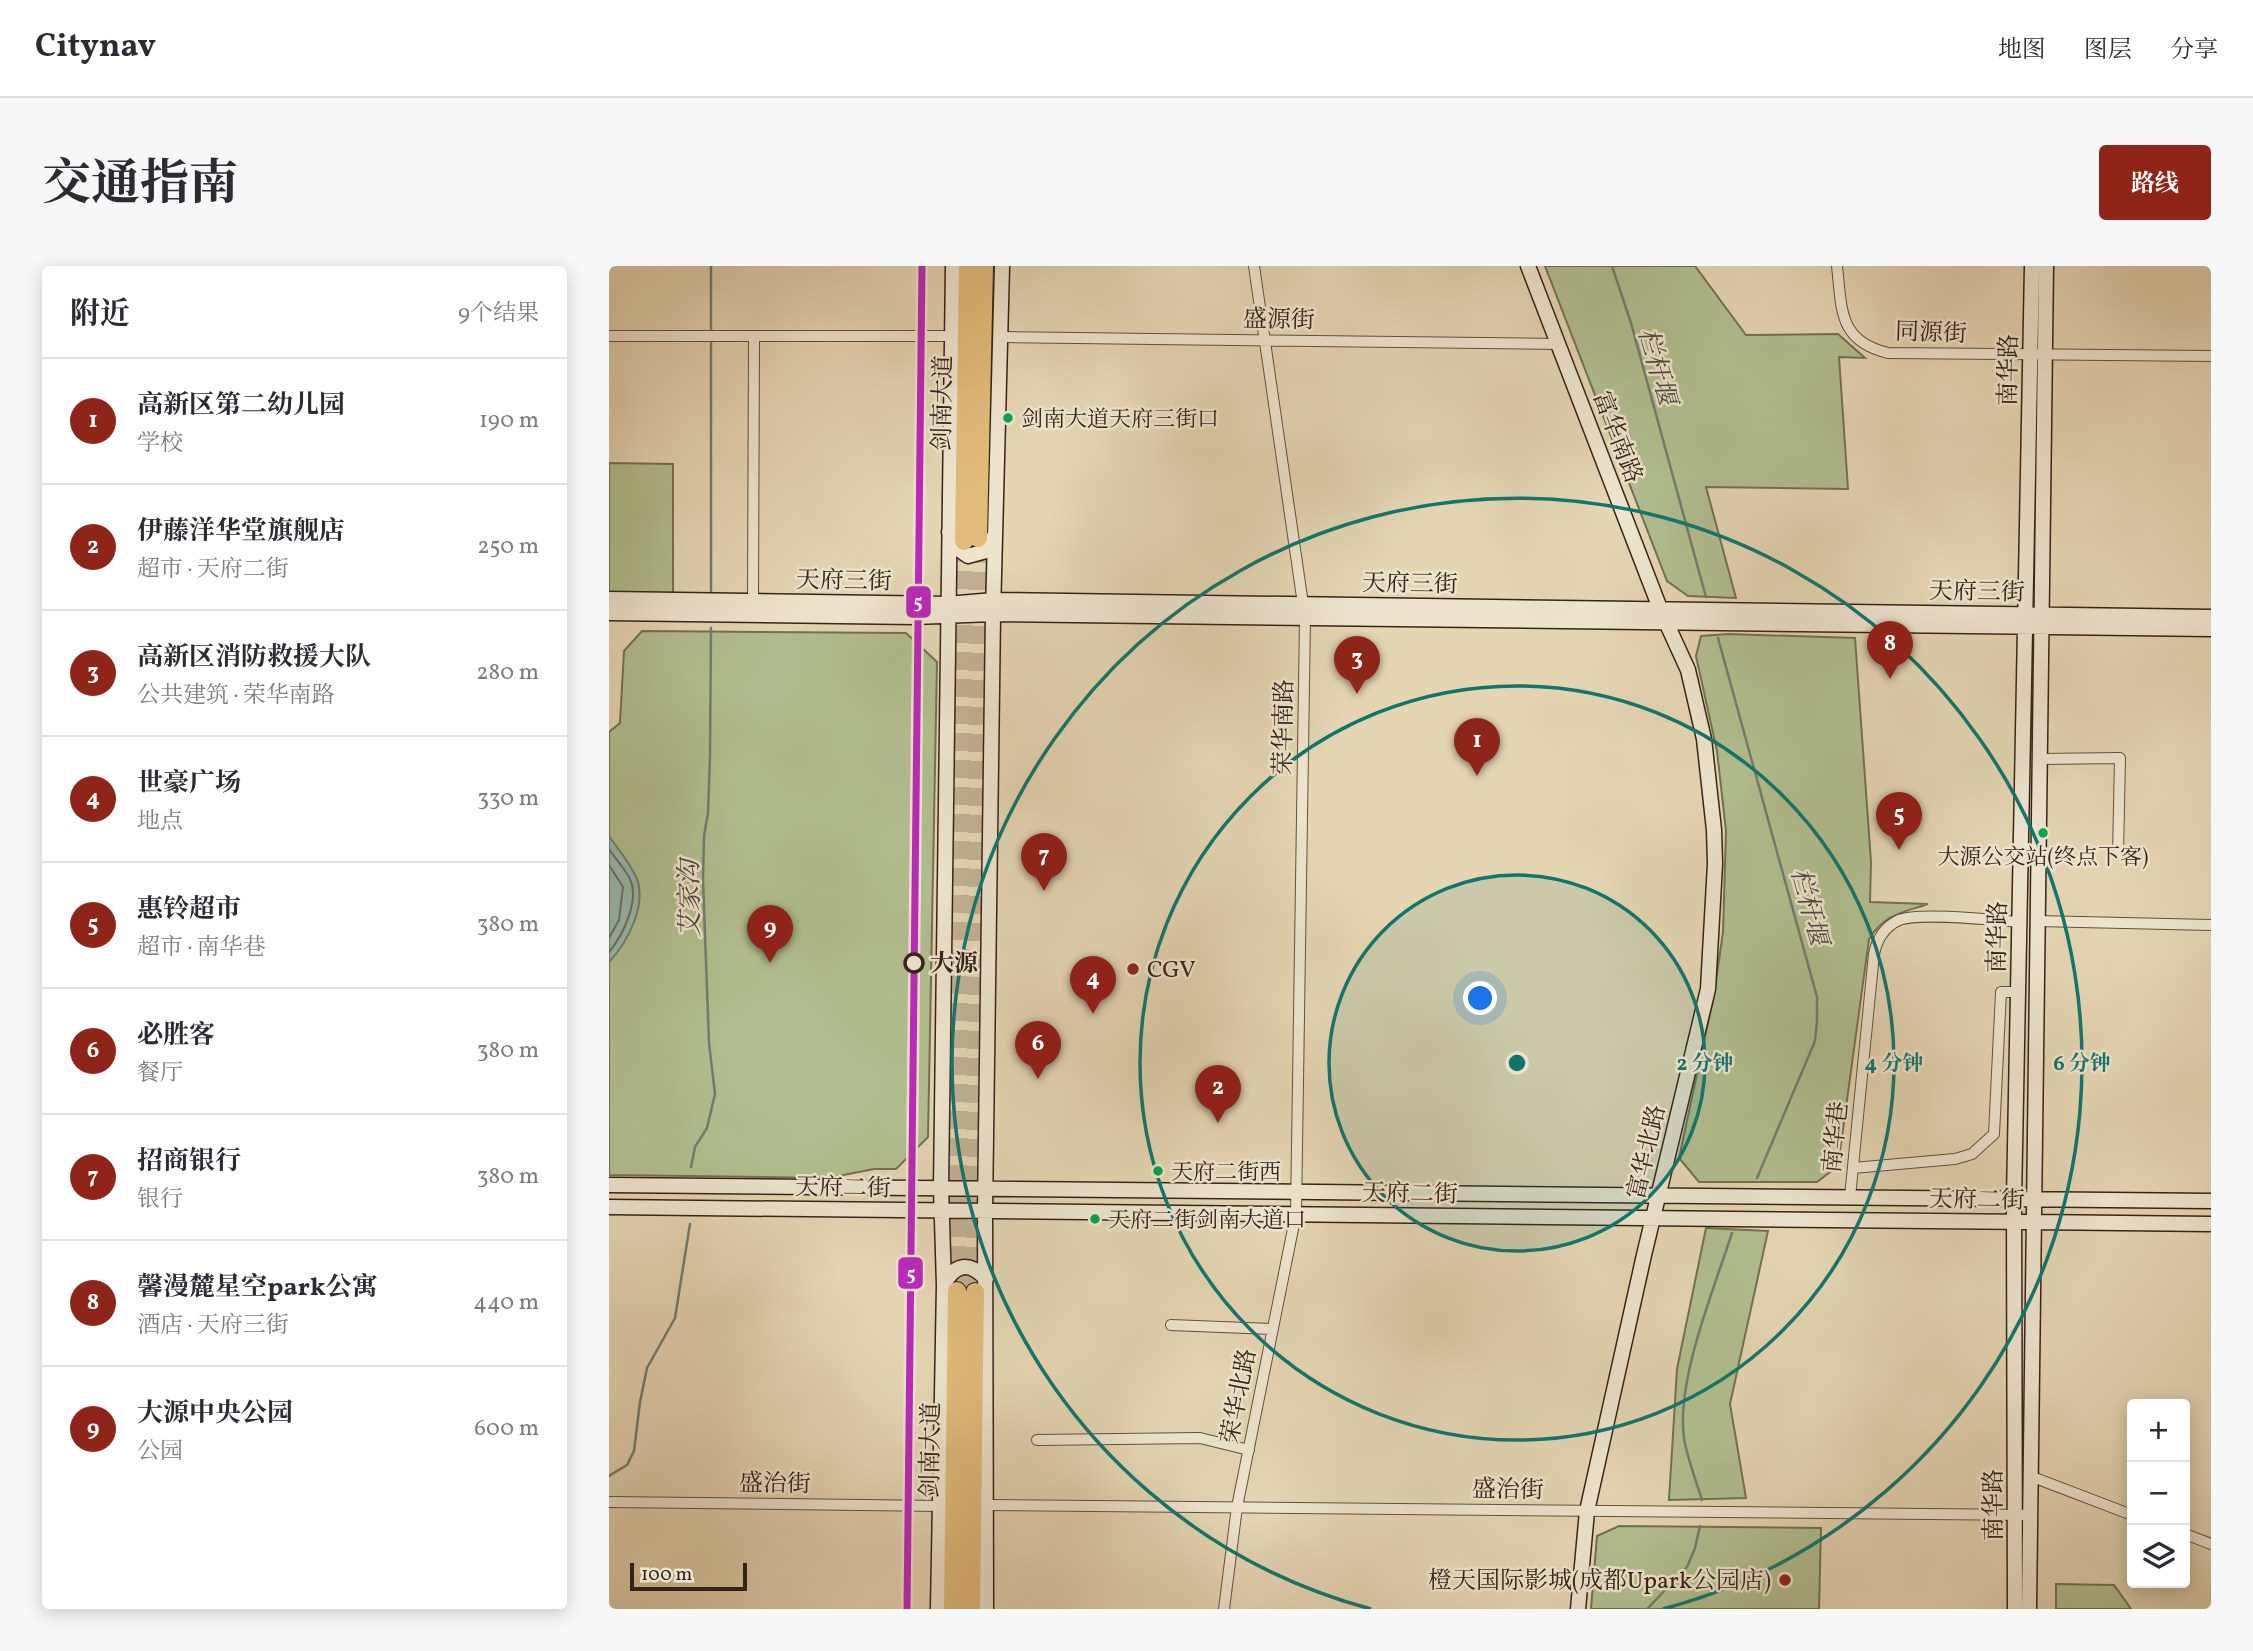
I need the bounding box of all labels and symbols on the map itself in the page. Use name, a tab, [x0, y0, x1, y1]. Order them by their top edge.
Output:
street label: 盛源街	[1243, 303, 1315, 339]
street label: 同源街	[1894, 316, 1968, 352]
water label: 栏杆堰	[1628, 324, 1685, 413]
street label: 南华路	[1992, 334, 2028, 406]
street label: 剑南大道	[926, 355, 962, 451]
street label: 富华南路	[1583, 387, 1649, 489]
place label: 剑南大道天府三街口	[1021, 405, 1219, 436]
marker: 剑南大道天府三街口	[1001, 411, 1015, 425]
street label: 天府三街	[796, 564, 892, 600]
street label: 天府三街	[1362, 567, 1458, 603]
street label: 天府三街	[1929, 575, 2025, 611]
line badge: 5	[905, 585, 932, 619]
text: 5	[913, 590, 923, 616]
pin: 8	[1867, 621, 1913, 679]
pin: 3	[1334, 636, 1380, 694]
street label: 荣华南路	[1267, 679, 1303, 775]
pin: 1	[1454, 718, 1500, 776]
pin: 5	[1876, 792, 1922, 850]
marker: 大源公交站(终点下客)	[2036, 826, 2050, 840]
pin: 7	[1021, 833, 1067, 891]
place label: 大源公交站(终点下客)	[1938, 843, 2148, 874]
water label: 艾家沟	[672, 856, 710, 938]
water label: 栏杆堰	[1781, 864, 1837, 953]
street label: 南华路	[1981, 901, 2017, 973]
pin: 9	[747, 905, 793, 963]
place label: 大源	[930, 948, 978, 982]
marker: 大源	[904, 953, 924, 973]
place label: CGV	[1147, 954, 1196, 988]
pin: 4	[1070, 956, 1116, 1014]
marker: CGV	[1125, 961, 1141, 977]
your location	[1463, 981, 1497, 1015]
pin: 6	[1015, 1021, 1061, 1079]
text: 2 分钟	[1676, 1050, 1734, 1079]
text: 4 分钟	[1865, 1050, 1923, 1079]
text: 6 分钟	[2053, 1050, 2111, 1079]
centre of rings	[1505, 1051, 1529, 1075]
pin: 2	[1195, 1065, 1241, 1123]
street label: 南华巷	[1816, 1100, 1858, 1175]
street label: 富华北路	[1621, 1102, 1675, 1203]
place label: 天府二街西	[1171, 1158, 1281, 1189]
marker: 天府二街西	[1151, 1164, 1165, 1178]
street label: 天府二街	[795, 1171, 891, 1207]
street label: 天府二街	[1362, 1177, 1458, 1213]
street label: 天府二街	[1929, 1183, 2025, 1219]
place label: 天府二街剑南大道口	[1108, 1206, 1306, 1237]
marker: 天府二街剑南大道口	[1088, 1212, 1102, 1226]
line badge: 5	[897, 1256, 924, 1290]
text: 5	[906, 1262, 916, 1288]
street label: 荣华北路	[1214, 1346, 1266, 1447]
street label: 剑南大道	[914, 1402, 950, 1498]
street label: 盛治街	[739, 1467, 811, 1503]
street label: 南华路	[1978, 1469, 2012, 1541]
street label: 盛治街	[1472, 1473, 1544, 1509]
scale bar	[630, 1560, 747, 1592]
place label: 橙天国际影城(成都Upark公园店)	[1428, 1565, 1771, 1599]
marker: 橙天国际影城(成都Upark公园店)	[1777, 1572, 1793, 1588]

